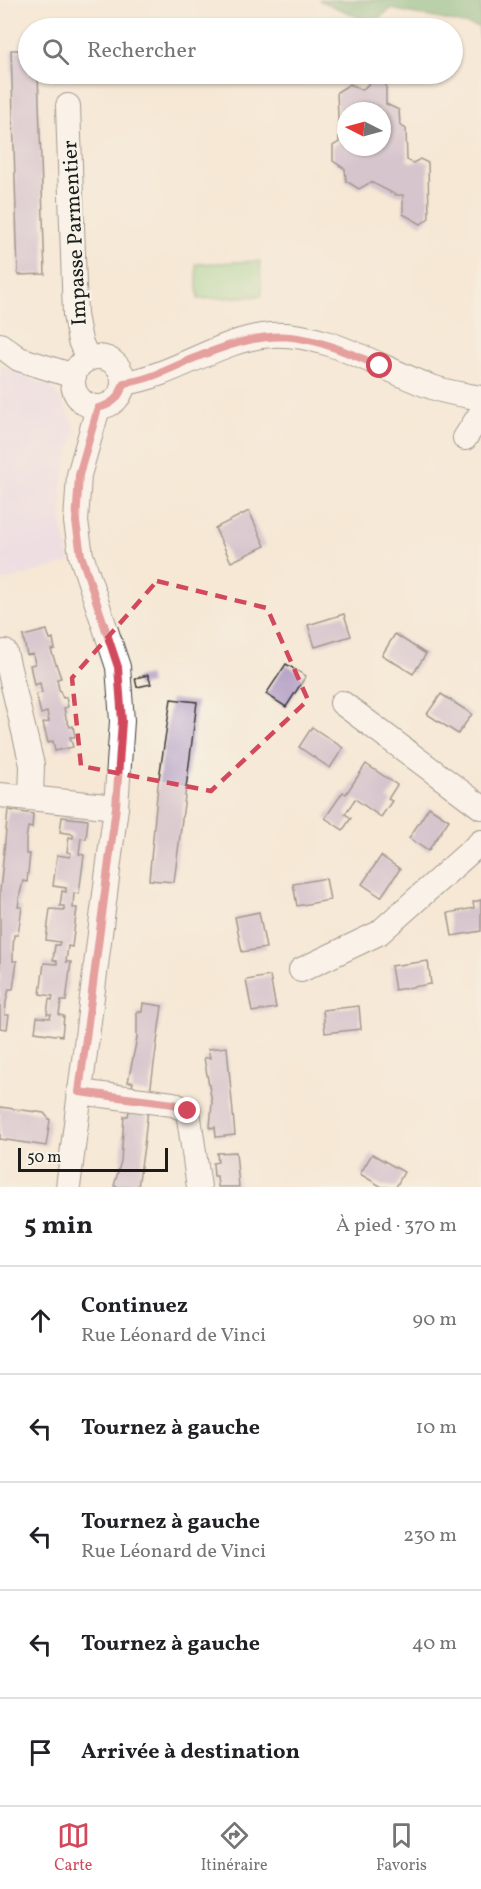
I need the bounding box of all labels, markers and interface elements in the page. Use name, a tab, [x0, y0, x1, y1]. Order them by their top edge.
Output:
search box	[18, 18, 463, 84]
icon: search	[39, 35, 72, 68]
text: Rechercher	[87, 36, 196, 67]
north arrow	[337, 102, 391, 156]
street label: Impasse Parmentier	[56, 139, 95, 326]
route start	[366, 352, 392, 378]
route end	[174, 1097, 200, 1123]
scale bar	[18, 1145, 168, 1172]
text: 50 m	[27, 1147, 61, 1169]
text: 5 min	[24, 1208, 93, 1244]
text: À pied · 370 m	[336, 1212, 457, 1240]
text: Continuez	[81, 1291, 188, 1322]
icon: ahead	[24, 1304, 57, 1337]
text: 90 m	[413, 1306, 457, 1334]
text: Rue Léonard de Vinci	[81, 1322, 266, 1350]
icon: left	[24, 1412, 57, 1445]
text: Tournez à gauche	[81, 1413, 260, 1444]
text: 10 m	[416, 1414, 457, 1442]
text: Tournez à gauche	[81, 1507, 260, 1538]
icon: left	[24, 1520, 57, 1553]
text: 230 m	[403, 1522, 457, 1550]
text: Rue Léonard de Vinci	[81, 1538, 266, 1566]
icon: left	[24, 1628, 57, 1661]
text: Tournez à gauche	[81, 1629, 260, 1660]
text: 40 m	[412, 1630, 457, 1658]
icon: arrive	[24, 1736, 57, 1769]
text: Arrivée à destination	[81, 1737, 300, 1768]
tab: Carte	[54, 1819, 92, 1877]
tab: Itinéraire	[201, 1819, 268, 1877]
tab: Favoris	[376, 1819, 427, 1877]

